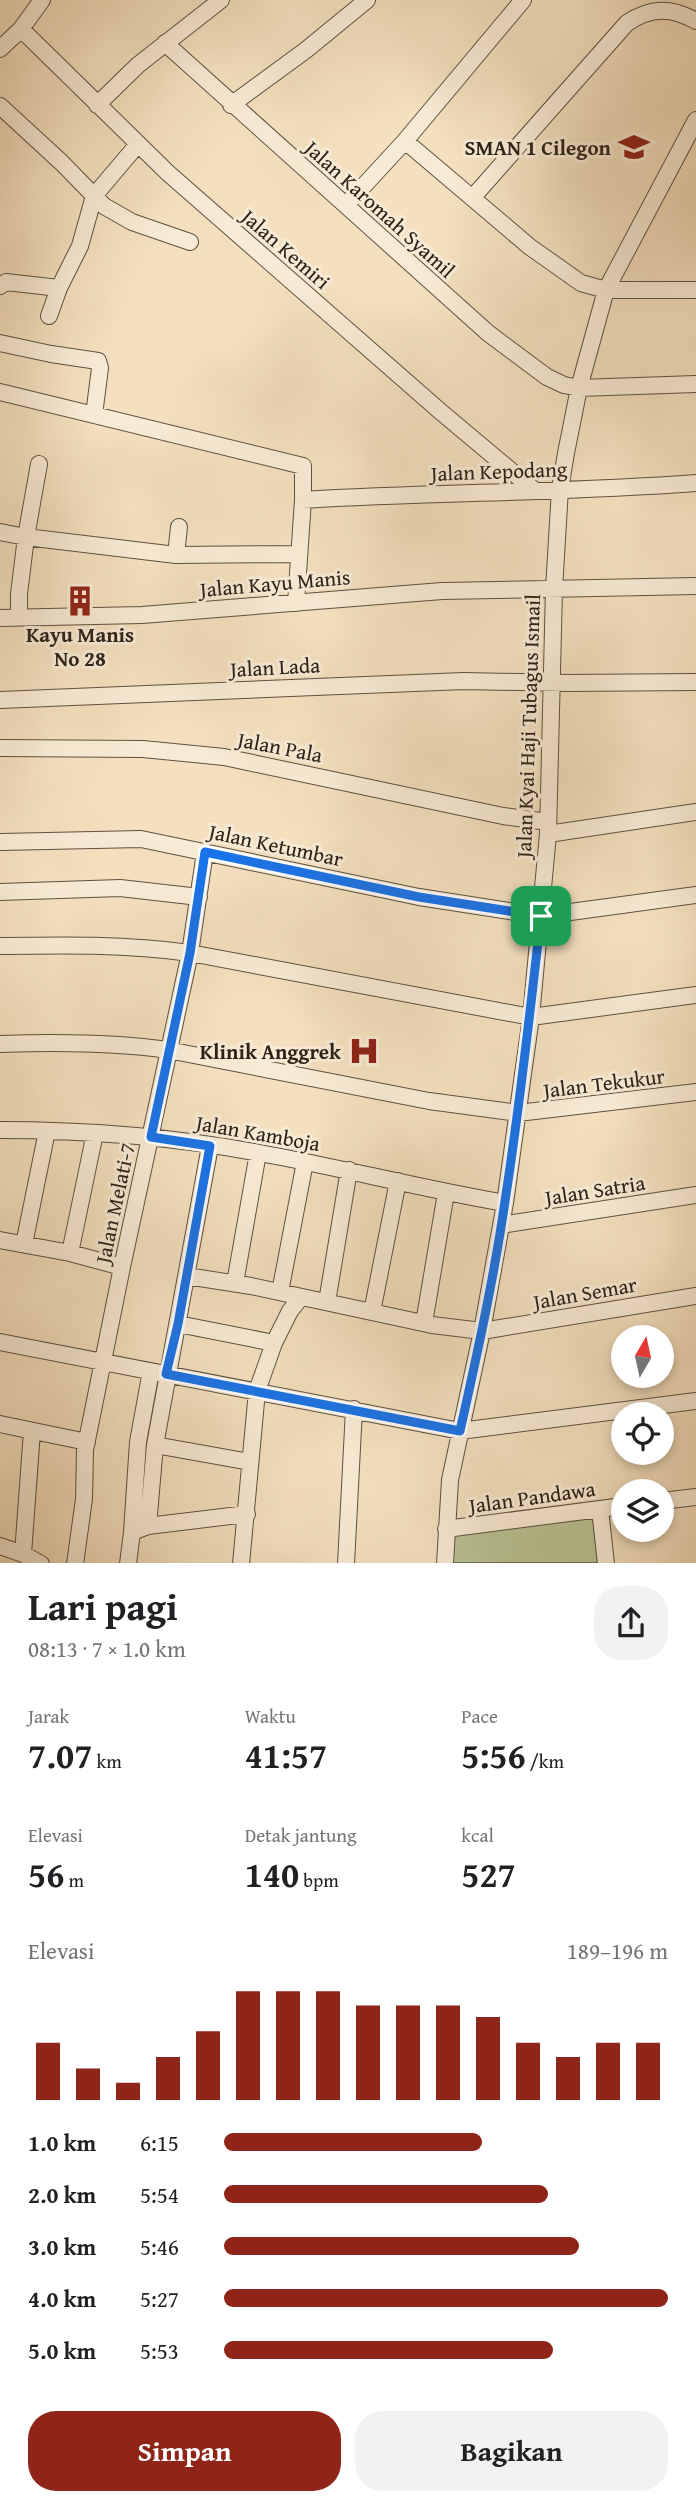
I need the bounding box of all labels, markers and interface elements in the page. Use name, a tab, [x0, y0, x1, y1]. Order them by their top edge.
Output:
school or university icon: SMAN 1 Cilegon	[617, 130, 651, 164]
street label: Jalan Karomah Syamil	[296, 131, 462, 285]
place label: SMAN 1 Cilegon	[464, 132, 612, 163]
street label: Jalan Kemiri	[233, 200, 337, 296]
street label: Jalan Kepodang	[427, 453, 568, 489]
street label: Jalan Kayu Manis	[196, 561, 351, 605]
building icon: Kayu Manis No 28	[63, 584, 97, 618]
street label: Jalan Kyai Haji Tubagus Ismail	[508, 593, 548, 862]
place label: Kayu Manis No 28	[26, 619, 134, 674]
street label: Jalan Lada	[226, 649, 321, 685]
street label: Jalan Pala	[232, 723, 325, 770]
street label: Jalan Ketumbar	[203, 815, 346, 874]
pin	[511, 886, 571, 946]
icon: arrive	[522, 897, 560, 935]
hospital icon: Klinik Anggrek	[347, 1034, 381, 1068]
place label: Klinik Anggrek	[200, 1036, 342, 1067]
street label: Jalan Tekukur	[538, 1060, 667, 1106]
street label: Jalan Kamboja	[191, 1106, 323, 1159]
street label: Jalan Melati-7	[86, 1140, 143, 1269]
street label: Jalan Satria	[540, 1167, 647, 1214]
street label: Jalan Semar	[528, 1269, 640, 1318]
north arrow	[611, 1325, 674, 1388]
map controls	[611, 1325, 674, 1542]
button: locate	[611, 1402, 674, 1465]
street label: Jalan Pandawa	[464, 1473, 597, 1522]
button: layers	[611, 1479, 674, 1542]
text: Lari pagi	[28, 1578, 178, 1634]
button: share	[594, 1586, 668, 1660]
text: 08:13 · 7 × 1.0 km	[28, 1632, 186, 1665]
text: Jarak	[28, 1702, 69, 1730]
text: Waktu	[245, 1702, 296, 1730]
text: Pace	[461, 1702, 498, 1730]
text: 7.07	[28, 1730, 92, 1781]
text: 41:57	[245, 1730, 327, 1781]
text: 5:56	[461, 1730, 526, 1781]
text: km	[92, 1747, 122, 1775]
text: /km	[526, 1747, 564, 1775]
text: Elevasi	[28, 1821, 83, 1849]
text: Detak jantung	[245, 1821, 357, 1849]
text: kcal	[461, 1821, 494, 1849]
text: 56	[28, 1849, 64, 1900]
text: 140	[245, 1849, 299, 1900]
text: 527	[461, 1849, 516, 1900]
text: m	[64, 1866, 84, 1894]
text: bpm	[299, 1866, 339, 1894]
text: Elevasi	[28, 1934, 94, 1967]
text: 189–196 m	[567, 1934, 668, 1967]
text: 1.0 km	[28, 2126, 96, 2159]
text: 6:15	[140, 2126, 179, 2159]
text: 2.0 km	[28, 2178, 96, 2211]
text: 5:54	[140, 2178, 179, 2211]
text: 3.0 km	[28, 2230, 96, 2263]
text: 5:46	[140, 2230, 179, 2263]
text: 4.0 km	[28, 2282, 96, 2315]
text: 5:27	[140, 2282, 179, 2315]
text: 5.0 km	[28, 2334, 96, 2367]
text: 5:53	[140, 2334, 179, 2367]
button: Simpan	[28, 2411, 341, 2491]
button: Bagikan	[355, 2411, 668, 2491]

